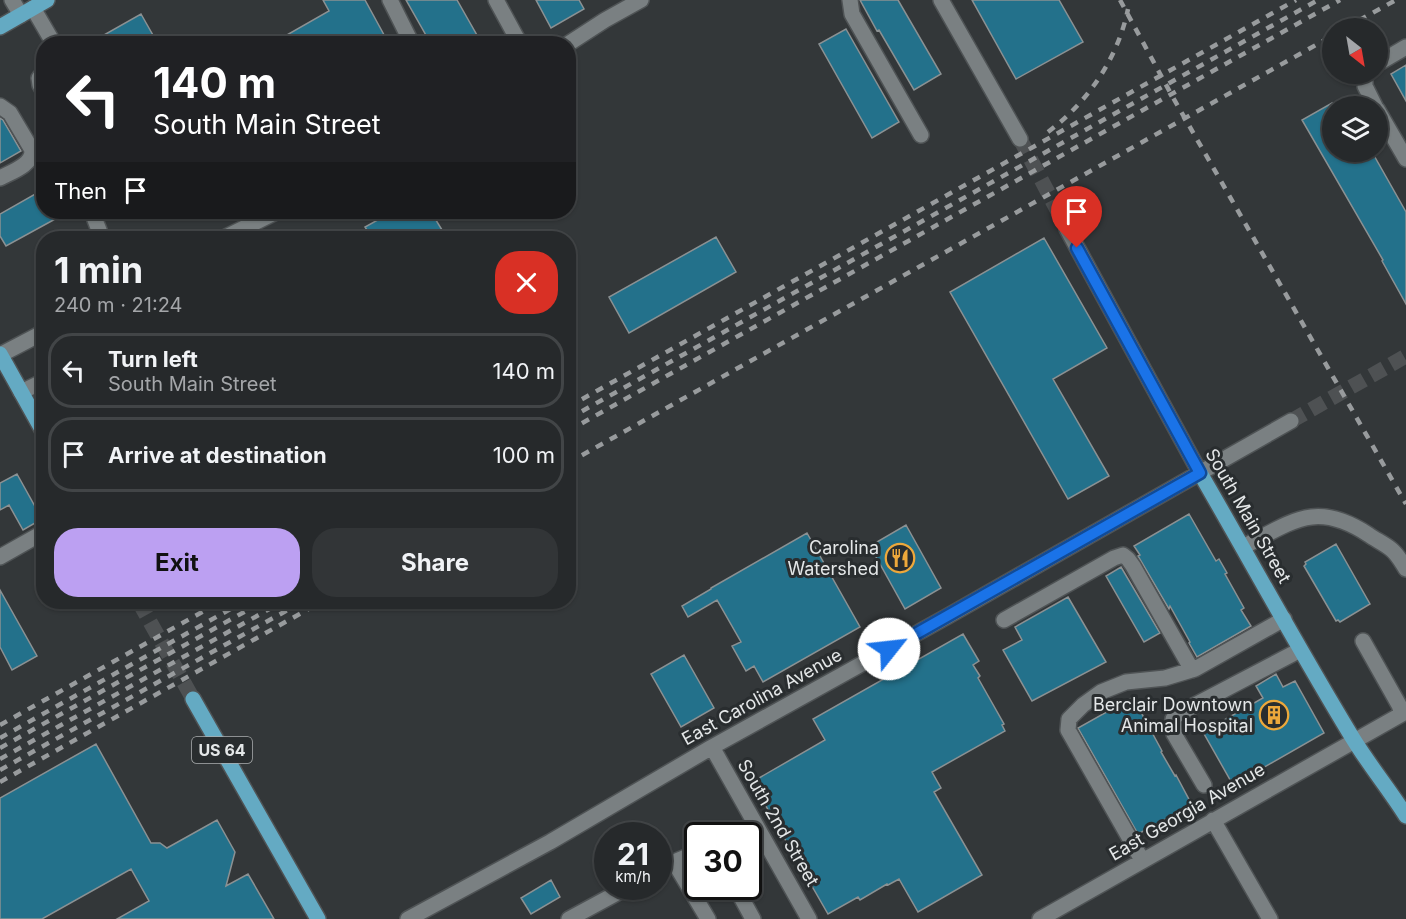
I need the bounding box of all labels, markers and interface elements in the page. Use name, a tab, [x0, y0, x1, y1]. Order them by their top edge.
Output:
north arrow	[1322, 18, 1388, 84]
map controls	[1322, 18, 1388, 162]
text: 140 m	[153, 57, 276, 108]
icon: left	[54, 60, 132, 138]
button: layers	[1322, 96, 1388, 162]
text: South Main Street	[153, 108, 381, 141]
icon: arrive	[119, 174, 152, 207]
text: Then	[54, 178, 107, 204]
pin	[1051, 186, 1102, 248]
icon: arrive	[1060, 195, 1093, 228]
text: 1 min	[54, 248, 143, 292]
button: close	[495, 251, 558, 314]
text: 240 m · 21:24	[54, 293, 182, 317]
text: Turn left	[108, 346, 198, 372]
icon: left	[57, 354, 90, 387]
text: 140 m	[493, 358, 555, 384]
text: South Main Street	[108, 372, 277, 396]
icon: arrive	[57, 438, 90, 471]
text: Arrive at destination	[108, 442, 327, 468]
text: 100 m	[493, 442, 555, 468]
street label: South Main Street	[1201, 445, 1296, 587]
button: Exit	[54, 528, 300, 597]
button: Share	[312, 528, 558, 597]
place label: Carolina Watershed	[787, 537, 879, 579]
restaurant icon: Carolina Watershed	[884, 542, 916, 574]
position arrow	[857, 617, 921, 681]
street label: East Carolina Avenue	[678, 644, 845, 749]
place label: Berclair Downtown Animal Hospital	[1093, 694, 1253, 736]
building icon: Berclair Downtown Animal Hospital	[1258, 699, 1290, 731]
road number: US 64	[192, 737, 252, 763]
street label: South 2nd Street	[734, 756, 823, 890]
street label: East Georgia Avenue	[1105, 758, 1268, 865]
speed limit sign: 30	[684, 822, 762, 900]
text: 21	[617, 836, 649, 872]
text: km/h	[615, 867, 651, 886]

